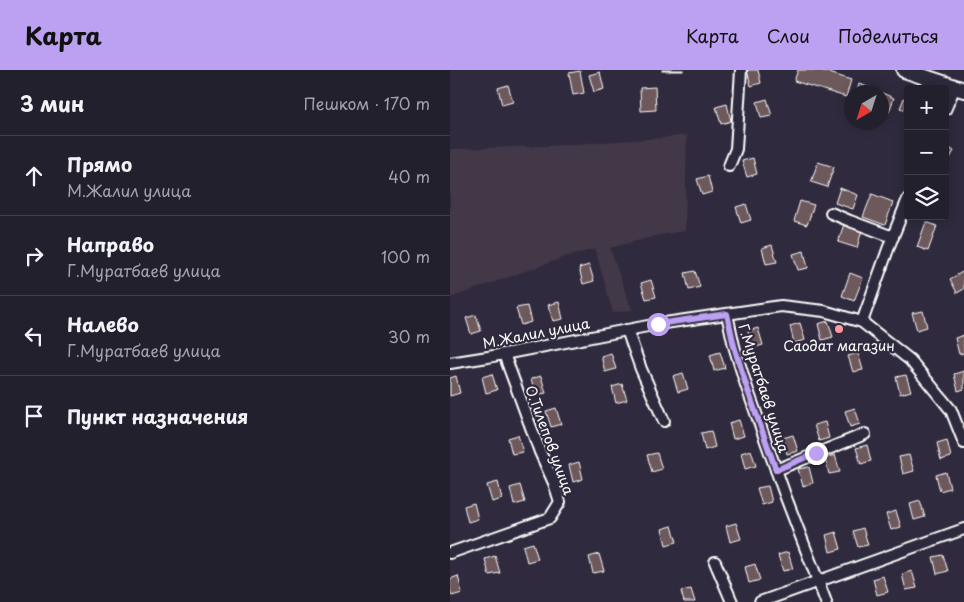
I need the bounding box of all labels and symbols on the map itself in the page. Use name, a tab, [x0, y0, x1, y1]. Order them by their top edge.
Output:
north arrow	[844, 85, 889, 130]
street label: М.Жалил улица	[481, 312, 592, 354]
route start	[647, 313, 670, 336]
street label: Г.Муратбаев улица	[733, 321, 795, 455]
marker: Саодат магазин	[833, 323, 845, 335]
place label: Саодат магазин	[783, 335, 895, 356]
street label: О.Тилепов улица	[520, 382, 580, 498]
route end	[805, 442, 828, 465]

